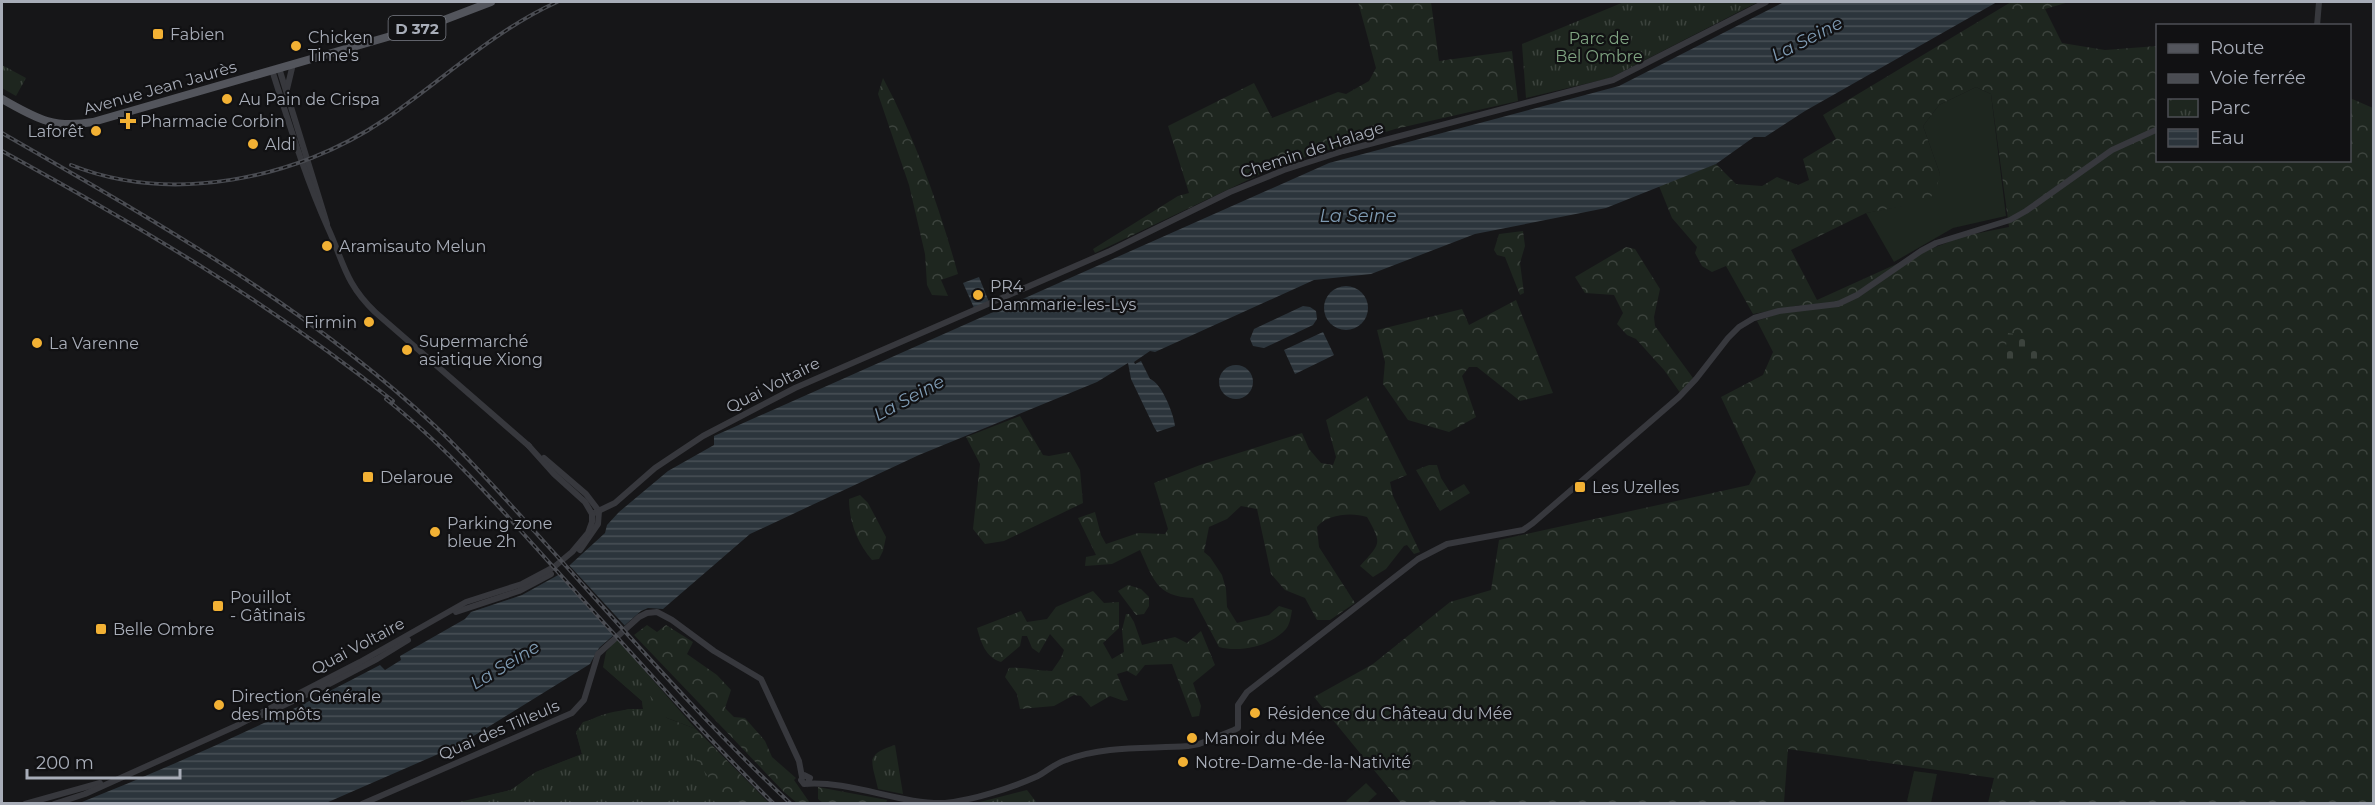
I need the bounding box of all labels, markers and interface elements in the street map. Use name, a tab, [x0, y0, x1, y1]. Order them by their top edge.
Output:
water label: La Seine	[1768, 12, 1846, 66]
road number: D 372	[388, 16, 446, 40]
legend	[2156, 24, 2351, 162]
place label: Fabien	[170, 25, 225, 44]
marker: Fabien	[151, 27, 165, 41]
place label: Chicken Time's	[308, 28, 373, 65]
park label: Parc de Bel Ombre	[1555, 29, 1643, 66]
text: Route	[2210, 37, 2264, 59]
marker: Chicken Time's	[289, 39, 303, 53]
street label: Avenue Jean Jaurès	[81, 57, 239, 119]
text: Voie ferrée	[2210, 67, 2306, 89]
place label: Au Pain de Crispa	[239, 90, 380, 109]
marker: Au Pain de Crispa	[220, 92, 234, 106]
text: Parc	[2210, 97, 2250, 119]
place label: Pharmacie Corbin	[140, 112, 285, 131]
marker: Pharmacie Corbin	[121, 114, 135, 128]
street label: Chemin de Halage	[1238, 118, 1386, 182]
place label: Laforêt	[27, 122, 84, 141]
marker: Laforêt	[89, 124, 103, 138]
text: Eau	[2210, 127, 2245, 149]
place label: Aldi	[265, 135, 296, 154]
marker: Aldi	[246, 137, 260, 151]
water label: La Seine	[1319, 205, 1397, 227]
place label: Aramisauto Melun	[339, 237, 486, 256]
marker: Aramisauto Melun	[320, 239, 334, 253]
place label: PR4 Dammarie-les-Lys	[990, 277, 1136, 314]
marker: PR4 Dammarie-les-Lys	[971, 288, 985, 302]
place label: Firmin	[304, 313, 357, 332]
marker: Firmin	[362, 315, 376, 329]
place label: Supermarché asiatique Xiong	[419, 332, 543, 369]
place label: La Varenne	[49, 334, 139, 353]
marker: La Varenne	[30, 336, 44, 350]
marker: Supermarché asiatique Xiong	[400, 343, 414, 357]
street label: Quai Voltaire	[723, 353, 823, 417]
water label: La Seine	[870, 370, 948, 426]
place label: Delaroue	[380, 468, 453, 487]
marker: Delaroue	[361, 470, 375, 484]
place label: Les Uzelles	[1592, 478, 1680, 497]
marker: Les Uzelles	[1573, 480, 1587, 494]
place label: Parking zone bleue 2h	[447, 514, 552, 551]
marker: Parking zone bleue 2h	[428, 525, 442, 539]
place label: Pouillot - Gâtinais	[230, 588, 305, 625]
marker: Pouillot - Gâtinais	[211, 599, 225, 613]
street label: Quai Voltaire	[308, 614, 408, 678]
place label: Belle Ombre	[113, 620, 214, 639]
marker: Belle Ombre	[94, 622, 108, 636]
water label: La Seine	[466, 636, 544, 694]
place label: Direction Générale des Impôts	[231, 687, 381, 724]
street label: Quai des Tilleuls	[436, 696, 562, 764]
marker: Direction Générale des Impôts	[212, 698, 226, 712]
place label: Résidence du Château du Mée	[1267, 704, 1512, 723]
marker: Résidence du Château du Mée	[1248, 706, 1262, 720]
place label: Manoir du Mée	[1204, 729, 1325, 748]
marker: Manoir du Mée	[1185, 731, 1199, 745]
scale bar	[27, 742, 180, 780]
text: 200 m	[36, 752, 94, 774]
place label: Notre-Dame-de-la-Nativité	[1195, 753, 1411, 772]
marker: Notre-Dame-de-la-Nativité	[1176, 755, 1190, 769]

